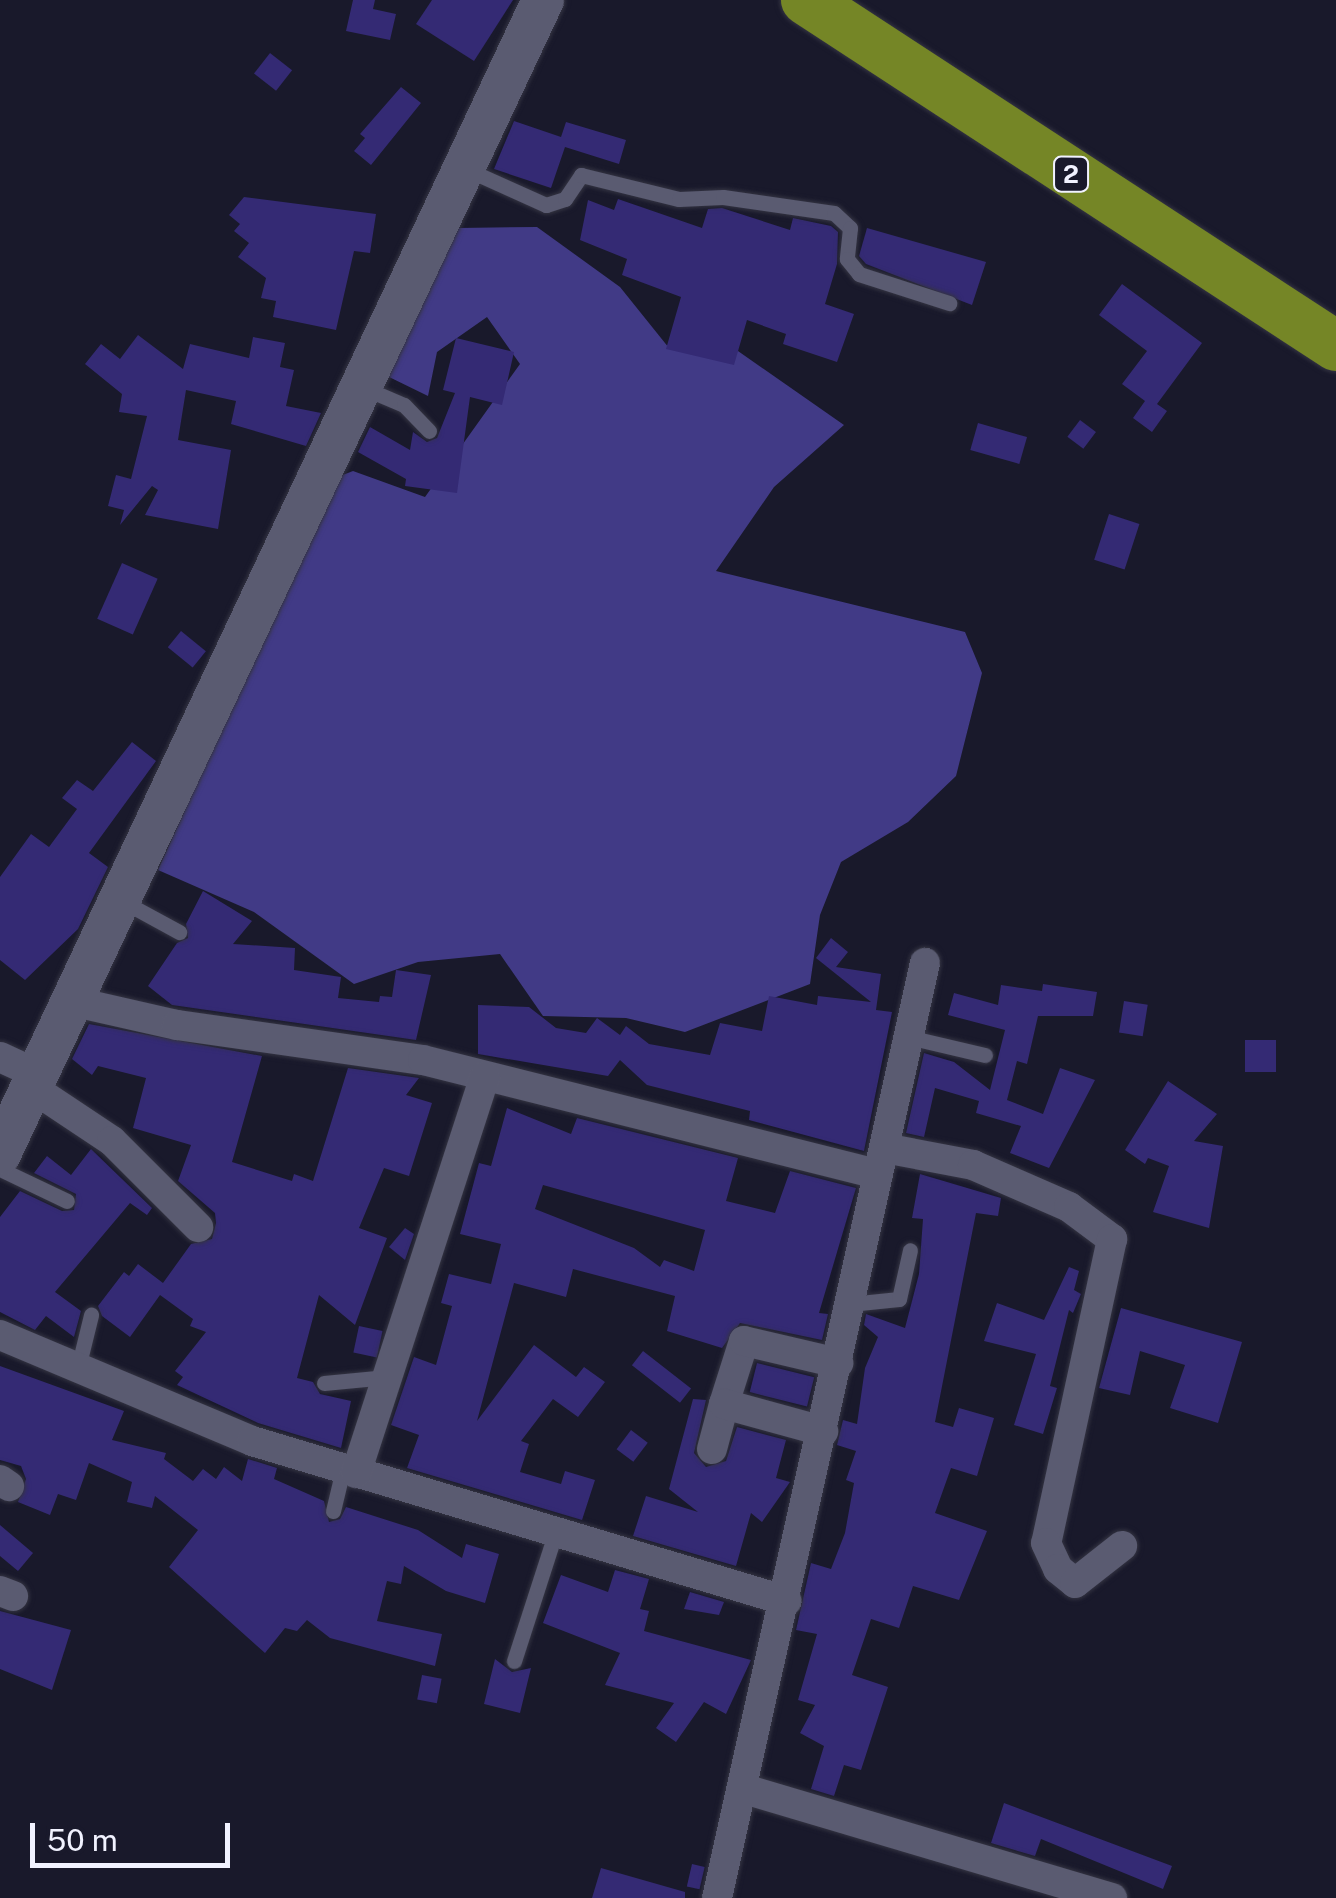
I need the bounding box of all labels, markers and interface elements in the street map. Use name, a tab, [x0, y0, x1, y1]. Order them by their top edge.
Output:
road number: 2	[1051, 154, 1091, 194]
scale bar	[35, 1803, 235, 1865]
text: 50 m	[47, 1822, 118, 1858]

